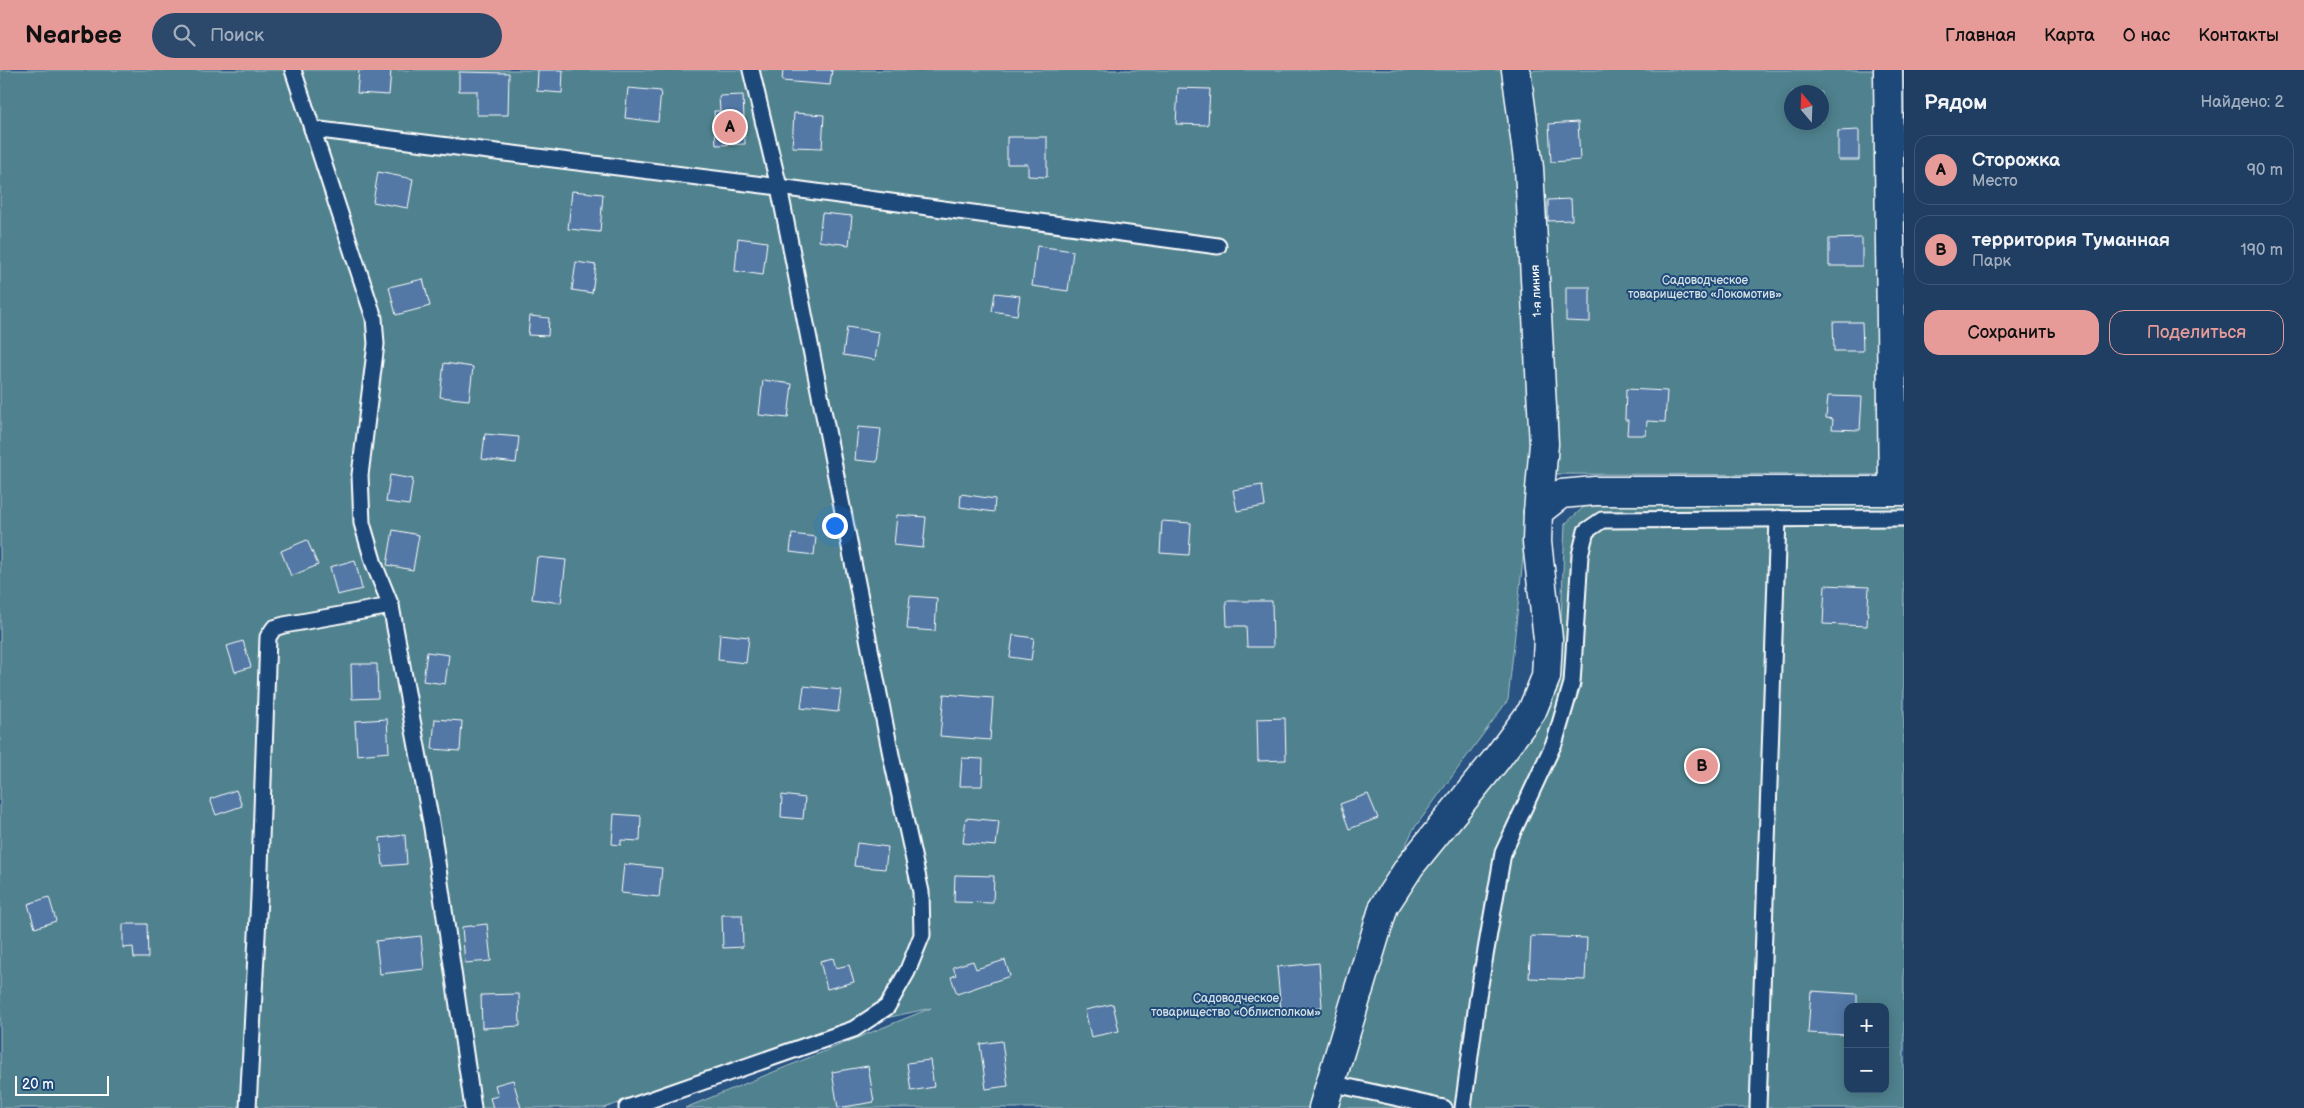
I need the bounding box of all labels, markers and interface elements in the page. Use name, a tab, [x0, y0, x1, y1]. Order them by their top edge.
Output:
search box	[152, 13, 502, 58]
text: Nearbee	[25, 21, 122, 50]
icon: search	[170, 21, 198, 49]
text: Поиск	[210, 24, 264, 47]
text: Главная	[1945, 25, 2016, 46]
text: Карта	[2044, 25, 2095, 46]
text: О нас	[2123, 25, 2170, 46]
text: Контакты	[2198, 25, 2279, 46]
north arrow	[1784, 85, 1829, 130]
text: Рядом	[1924, 90, 1987, 115]
text: Найдено: 2	[2200, 93, 2284, 112]
pin: A	[714, 108, 746, 146]
text: Сторожка	[1972, 149, 2060, 172]
text: A	[1936, 161, 1946, 180]
text: 90 m	[2247, 161, 2283, 180]
text: Место	[1972, 172, 2018, 191]
text: территория Туманная	[1972, 229, 2170, 252]
text: B	[1935, 241, 1947, 260]
text: 190 m	[2241, 241, 2283, 260]
text: Парк	[1972, 252, 2011, 271]
street label: 1-я линия	[1528, 264, 1545, 318]
park label: Садоводческое товарищество «Локомотив»	[1628, 273, 1782, 302]
button: Сохранить	[1924, 310, 2099, 355]
button: Поделиться	[2109, 310, 2284, 355]
your location	[822, 513, 848, 539]
pin: B	[1686, 747, 1718, 785]
park label: Садоводческое товарищество «Облисполком»	[1151, 991, 1321, 1020]
map controls	[1844, 1003, 1889, 1093]
button: +	[1844, 1003, 1889, 1048]
button: −	[1844, 1048, 1889, 1093]
scale bar	[15, 1073, 109, 1096]
text: 20 m	[22, 1076, 54, 1093]

